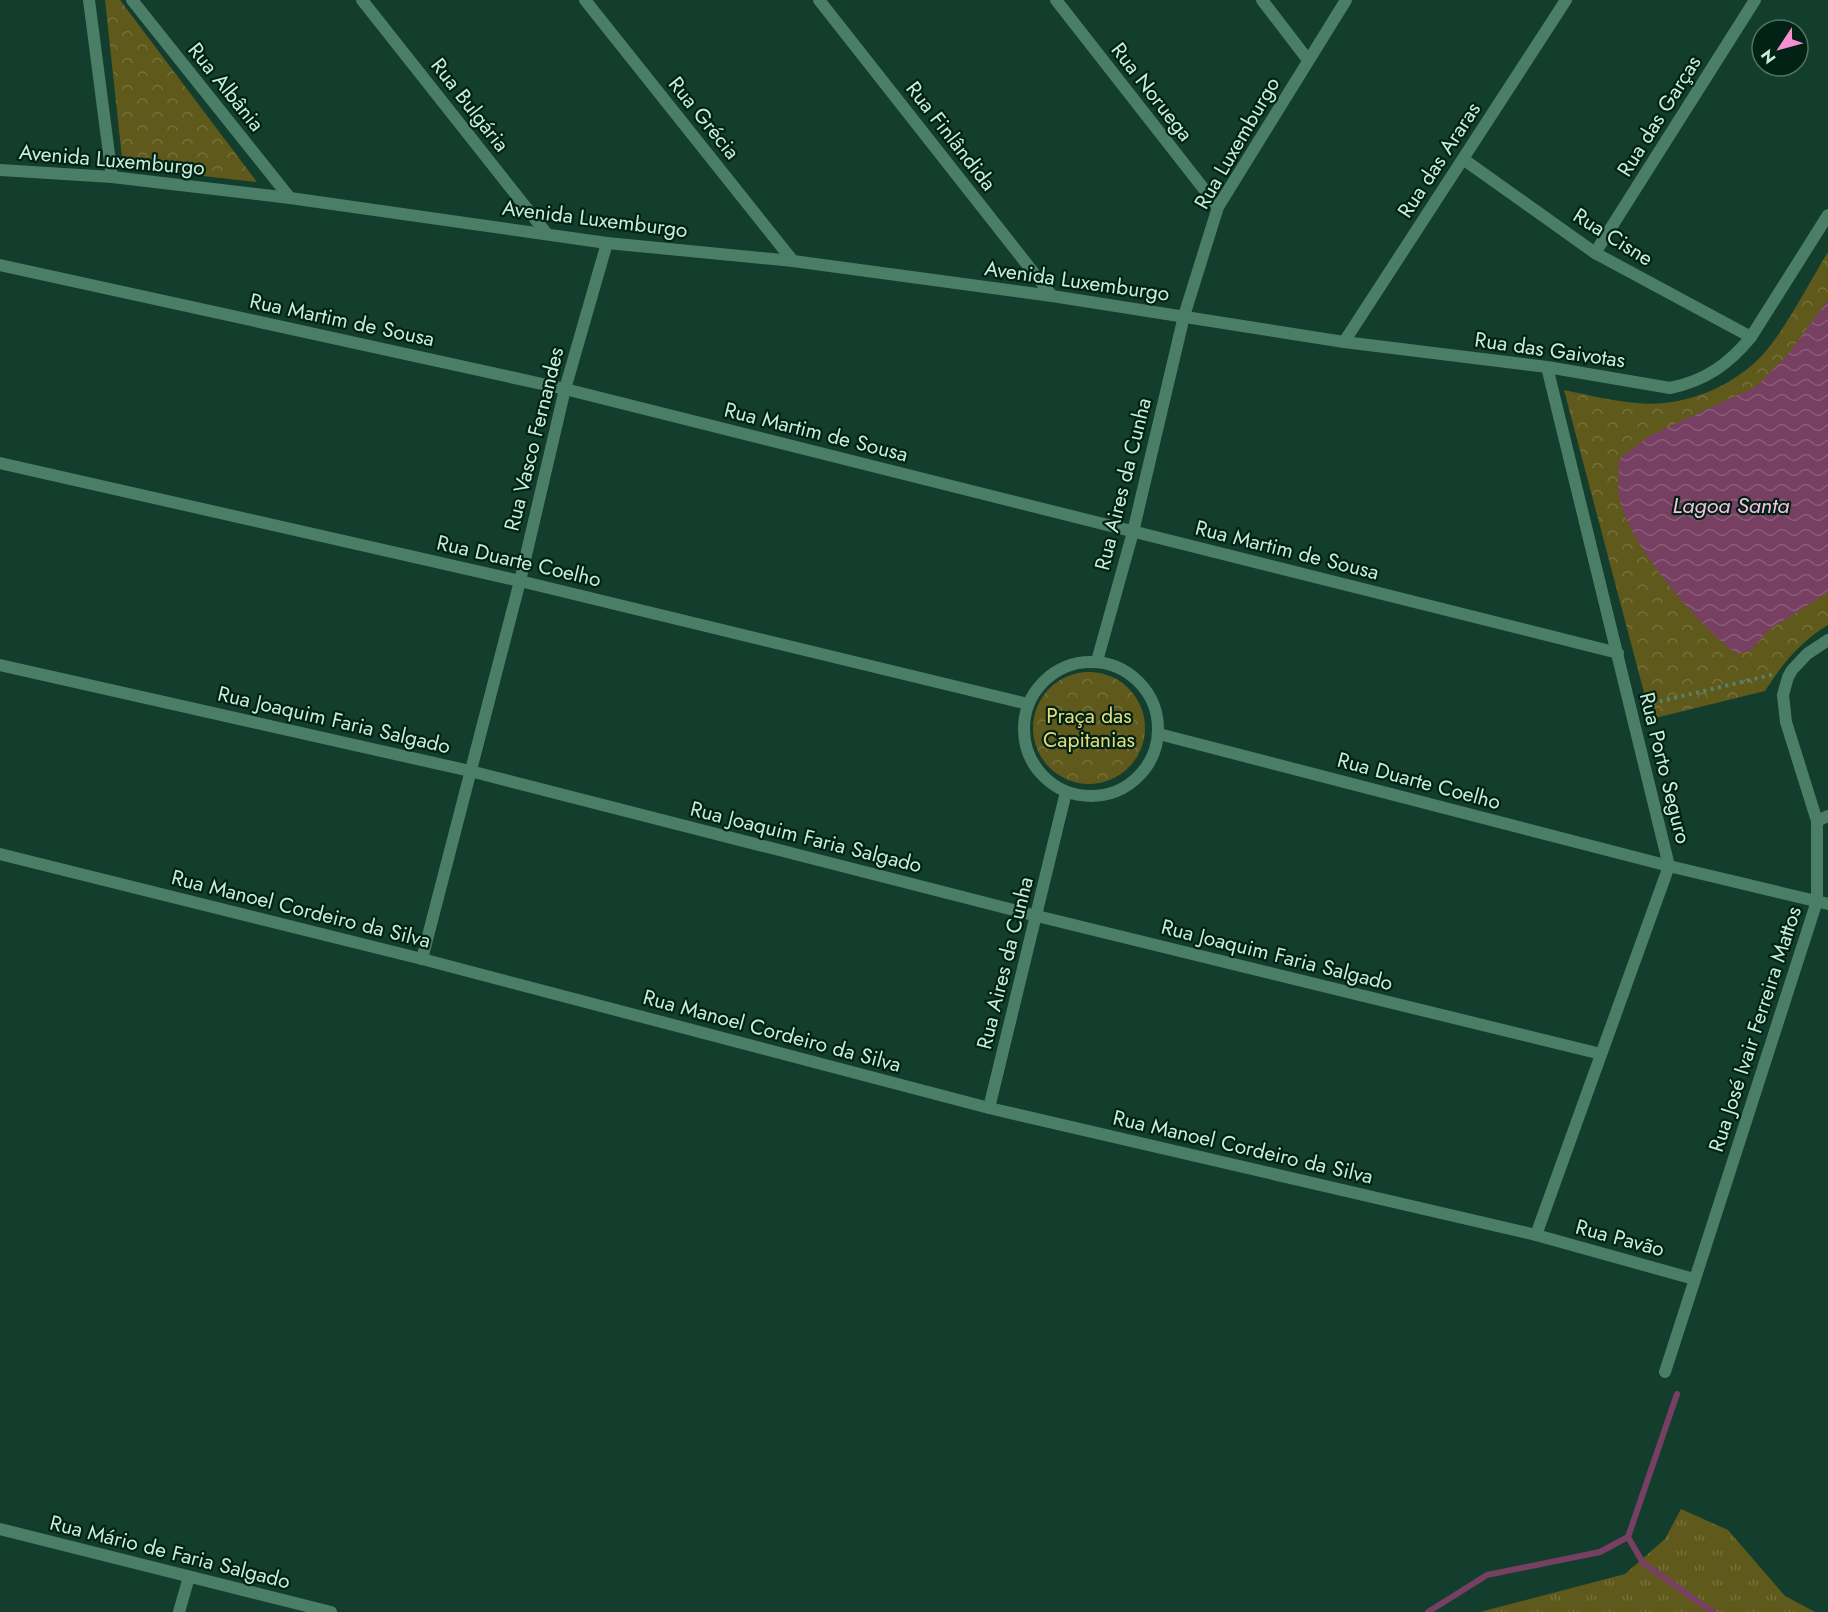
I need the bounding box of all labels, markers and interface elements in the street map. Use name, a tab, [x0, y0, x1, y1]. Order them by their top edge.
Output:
north arrow	[1750, 18, 1810, 78]
street label: Rua Albânia	[181, 36, 271, 138]
street label: Rua Noruega	[1104, 36, 1200, 148]
text: N	[1755, 45, 1781, 68]
street label: Rua das Garças	[1610, 50, 1708, 182]
street label: Rua Bulgária	[424, 52, 516, 158]
street label: Rua Grécia	[661, 70, 747, 166]
street label: Rua Luxemburgo	[1187, 71, 1287, 215]
street label: Rua Finlândida	[899, 75, 1003, 197]
street label: Rua das Araras	[1390, 96, 1488, 224]
street label: Avenida Luxemburgo	[18, 137, 206, 183]
street label: Avenida Luxemburgo	[501, 193, 689, 245]
street label: Rua Cisne	[1567, 201, 1659, 273]
street label: Avenida Luxemburgo	[983, 253, 1171, 309]
street label: Rua Martim de Sousa	[247, 286, 437, 354]
street label: Rua das Gaivotas	[1473, 325, 1627, 375]
street label: Rua Vasco Fernandes	[497, 344, 571, 534]
street label: Rua Martim de Sousa	[721, 395, 911, 469]
street label: Rua Aires da Cunha	[1087, 395, 1159, 573]
water label: Lagoa Santa	[1673, 489, 1789, 521]
street label: Rua Martim de Sousa	[1192, 513, 1382, 587]
street label: Rua Duarte Coelho	[434, 527, 604, 595]
street label: Rua Joaquim Faria Salgado	[215, 679, 453, 761]
street label: Rua Porto Seguro	[1632, 689, 1698, 847]
park label: Praça das Capitanias	[1043, 701, 1135, 755]
street label: Rua Duarte Coelho	[1334, 745, 1504, 817]
street label: Rua Joaquim Faria Salgado	[687, 794, 925, 880]
street label: Rua Manoel Cordeiro da Silva	[168, 862, 434, 956]
street label: Rua Aires da Cunha	[969, 874, 1041, 1052]
street label: Rua José Ivair Ferreira Mattos	[1701, 902, 1809, 1156]
street label: Rua Joaquim Faria Salgado	[1158, 912, 1396, 998]
street label: Rua Manoel Cordeiro da Silva	[640, 982, 904, 1080]
street label: Rua Manoel Cordeiro da Silva	[1110, 1102, 1376, 1192]
street label: Rua Pavão	[1572, 1212, 1668, 1264]
street label: Rua Mário de Faria Salgado	[47, 1508, 293, 1596]

